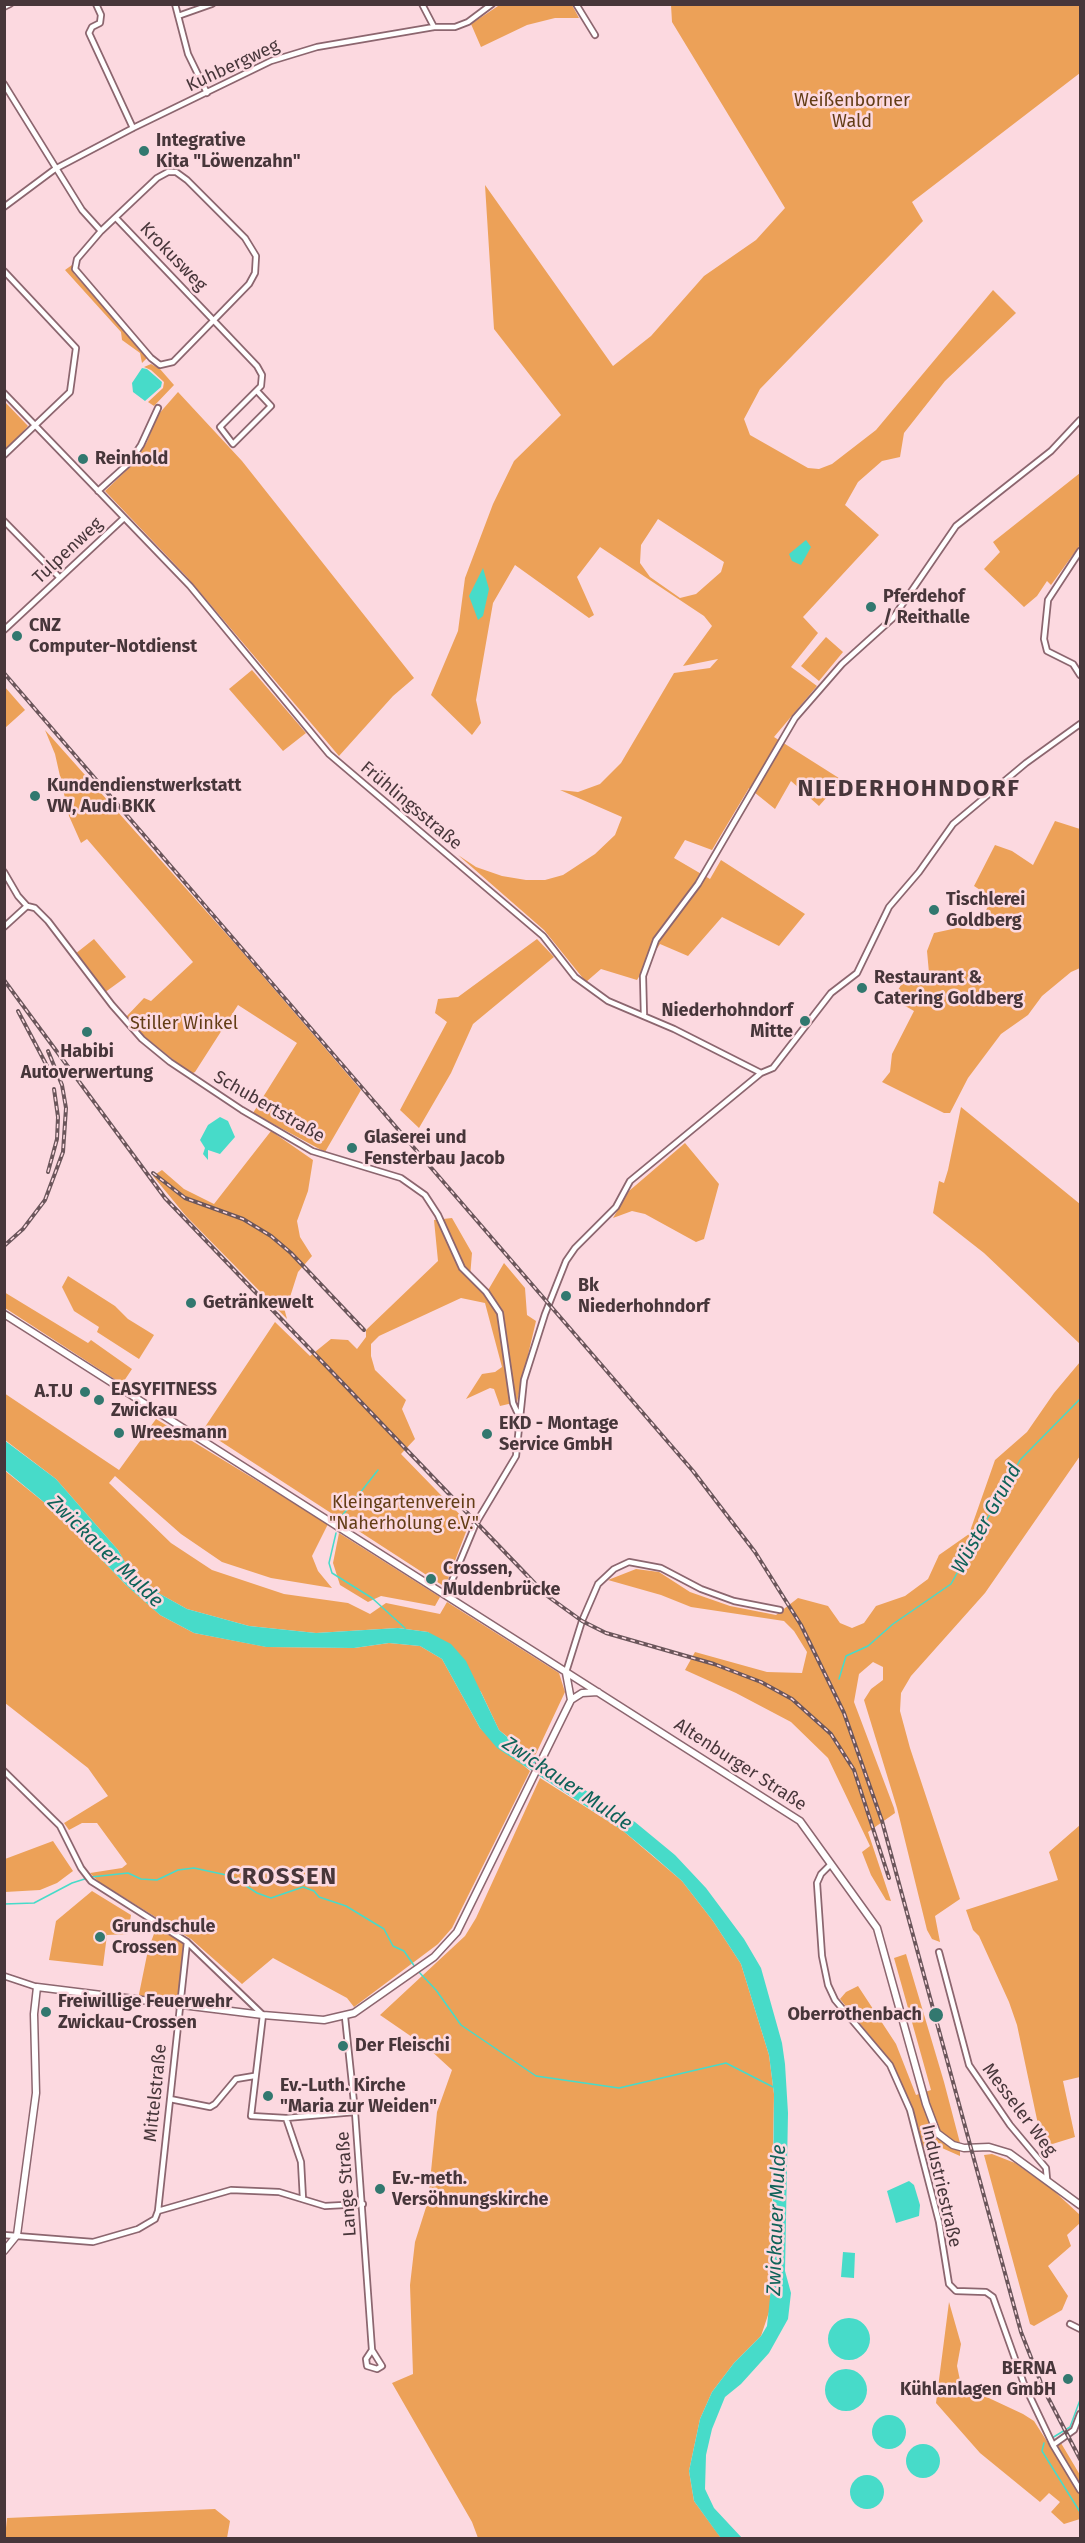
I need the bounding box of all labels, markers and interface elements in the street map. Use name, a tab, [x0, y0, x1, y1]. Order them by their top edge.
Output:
street label: Kuhbergweg	[183, 35, 283, 97]
park label: Weißenborner Wald	[794, 90, 910, 132]
place label: Integrative Kita "Löwenzahn"	[156, 130, 301, 172]
marker: Integrative Kita "Löwenzahn"	[137, 144, 151, 158]
street label: Krokusweg	[135, 218, 211, 296]
place label: Reinhold	[95, 448, 168, 470]
marker: Reinhold	[76, 452, 90, 466]
street label: Tulpenweg	[29, 513, 107, 589]
place label: Pferdehof / Reithalle	[883, 586, 970, 628]
marker: Pferdehof / Reithalle	[864, 600, 878, 614]
place label: CNZ Computer-Notdienst	[29, 615, 197, 658]
marker: CNZ Computer-Notdienst	[10, 629, 24, 643]
street label: Frühlingsstraße	[356, 757, 466, 855]
place label: Kundendienstwerkstatt VW, Audi BKK	[47, 775, 241, 818]
district label: NIEDERHOHNDORF	[798, 775, 1020, 803]
marker: Kundendienstwerkstatt VW, Audi BKK	[28, 789, 42, 803]
place label: Tischlerei Goldberg	[946, 889, 1025, 932]
marker: Tischlerei Goldberg	[927, 903, 941, 917]
place label: Restaurant & Catering Goldberg	[874, 967, 1023, 1010]
marker: Restaurant & Catering Goldberg	[855, 981, 869, 995]
place label: Niederhohndorf Mitte	[661, 1000, 793, 1042]
park label: Stiller Winkel	[130, 1013, 238, 1035]
marker: Niederhohndorf Mitte	[798, 1014, 812, 1028]
marker: Habibi Autoverwertung	[80, 1025, 94, 1039]
place label: Habibi Autoverwertung	[21, 1041, 153, 1084]
street label: Schubertstraße	[210, 1066, 328, 1148]
place label: Glaserei und Fensterbau Jacob	[364, 1127, 505, 1170]
marker: Glaserei und Fensterbau Jacob	[345, 1141, 359, 1155]
place label: Bk Niederhohndorf	[578, 1275, 710, 1318]
marker: Bk Niederhohndorf	[559, 1289, 573, 1303]
place label: Getränkewelt	[203, 1292, 314, 1314]
marker: Getränkewelt	[184, 1296, 198, 1310]
place label: EASYFITNESS Zwickau	[111, 1379, 217, 1422]
place label: A.T.U	[34, 1381, 73, 1403]
marker: A.T.U	[78, 1385, 92, 1399]
marker: EASYFITNESS Zwickau	[92, 1393, 106, 1407]
place label: EKD - Montage Service GmbH	[499, 1413, 618, 1456]
place label: Wreesmann	[131, 1422, 227, 1444]
marker: Wreesmann	[112, 1426, 126, 1440]
marker: EKD - Montage Service GmbH	[480, 1427, 494, 1441]
water label: Wüster Grund	[947, 1460, 1027, 1578]
water label: Zwickauer Mulde	[42, 1491, 168, 1613]
park label: Kleingartenverein "Naherholung e.V."	[329, 1492, 479, 1534]
place label: Crossen, Muldenbrücke	[443, 1558, 560, 1600]
marker: Crossen, Muldenbrücke	[424, 1572, 438, 1586]
street label: Altenburger Straße	[670, 1714, 810, 1816]
water label: Zwickauer Mulde	[498, 1732, 636, 1836]
district label: CROSSEN	[226, 1863, 338, 1891]
place label: Grundschule Crossen	[112, 1916, 215, 1958]
marker: Grundschule Crossen	[93, 1930, 107, 1944]
place label: Freiwillige Feuerwehr Zwickau-Crossen	[58, 1991, 232, 2034]
place label: Oberrothenbach	[787, 2004, 922, 2026]
marker: Freiwillige Feuerwehr Zwickau-Crossen	[39, 2005, 53, 2019]
marker: Oberrothenbach	[927, 2006, 945, 2024]
place label: Der Fleischi	[355, 2035, 450, 2057]
marker: Der Fleischi	[336, 2039, 350, 2053]
street label: Mittelstraße	[140, 2043, 172, 2143]
street label: Messeler Weg	[977, 2059, 1061, 2161]
place label: Ev.-Luth. Kirche "Maria zur Weiden"	[280, 2075, 437, 2118]
marker: Ev.-Luth. Kirche "Maria zur Weiden"	[261, 2089, 275, 2103]
street label: Industriestraße	[916, 2123, 966, 2249]
street label: Lange Straße	[333, 2131, 361, 2237]
water label: Zwickauer Mulde	[762, 2144, 792, 2296]
place label: Ev.-meth. Versöhnungskirche	[392, 2168, 548, 2210]
marker: Ev.-meth. Versöhnungskirche	[373, 2182, 387, 2196]
place label: BERNA Kühlanlagen GmbH	[900, 2358, 1056, 2400]
marker: BERNA Kühlanlagen GmbH	[1061, 2372, 1075, 2386]

